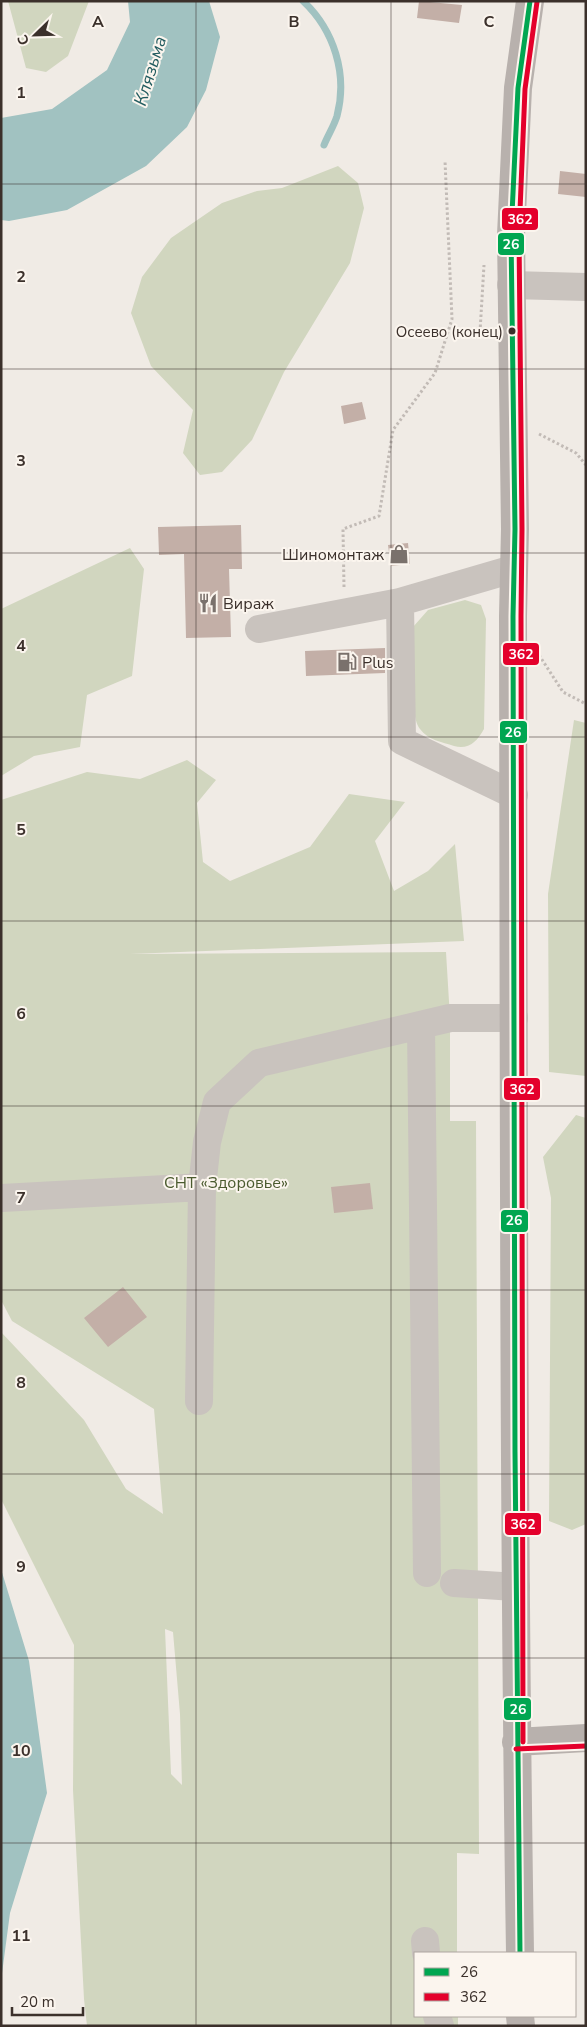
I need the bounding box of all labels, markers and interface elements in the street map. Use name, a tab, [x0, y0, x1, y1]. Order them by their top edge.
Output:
north arrow	[10, 10, 60, 60]
text: A	[92, 11, 104, 33]
text: B	[288, 11, 300, 33]
text: C	[484, 11, 495, 33]
text: С	[13, 31, 34, 48]
water label: Клязьма	[128, 33, 172, 109]
text: 1	[16, 82, 26, 104]
line badge: 362	[501, 207, 539, 231]
text: 362	[507, 210, 533, 229]
line badge: 26	[497, 232, 525, 256]
text: 26	[503, 235, 519, 254]
text: 2	[16, 266, 26, 288]
place label: Осеево (конец)	[396, 322, 503, 342]
marker: Осеево (конец)	[507, 326, 517, 336]
text: 3	[16, 450, 26, 472]
shop icon: Шиномонтаж	[388, 543, 410, 565]
place label: Шиномонтаж	[282, 544, 384, 566]
restaurant icon: Вираж	[197, 592, 219, 614]
place label: Вираж	[223, 593, 274, 615]
text: 4	[16, 635, 26, 657]
line badge: 362	[502, 642, 540, 666]
text: 362	[508, 645, 534, 664]
fuel station icon: Plus	[336, 651, 358, 673]
place label: Plus	[362, 652, 394, 674]
line badge: 26	[499, 720, 528, 744]
text: 26	[505, 723, 521, 742]
text: 5	[16, 819, 26, 841]
text: 6	[16, 1003, 26, 1025]
line badge: 362	[503, 1077, 541, 1101]
text: 362	[509, 1080, 535, 1099]
park label: СНТ «Здоровье»	[164, 1172, 288, 1194]
text: 7	[16, 1187, 26, 1209]
line badge: 26	[500, 1209, 529, 1233]
text: 26	[506, 1211, 522, 1230]
text: 8	[16, 1372, 26, 1394]
line badge: 362	[504, 1512, 542, 1536]
text: 362	[510, 1515, 536, 1534]
text: 9	[16, 1556, 26, 1578]
line badge: 26	[503, 1697, 532, 1721]
text: 26	[510, 1700, 526, 1719]
text: 10	[11, 1740, 31, 1762]
text: 11	[11, 1925, 31, 1947]
legend	[414, 1952, 577, 2017]
text: 26	[460, 1962, 478, 1982]
scale bar	[12, 1984, 84, 2016]
text: 362	[460, 1987, 487, 2007]
text: 20 m	[20, 1992, 55, 2012]

